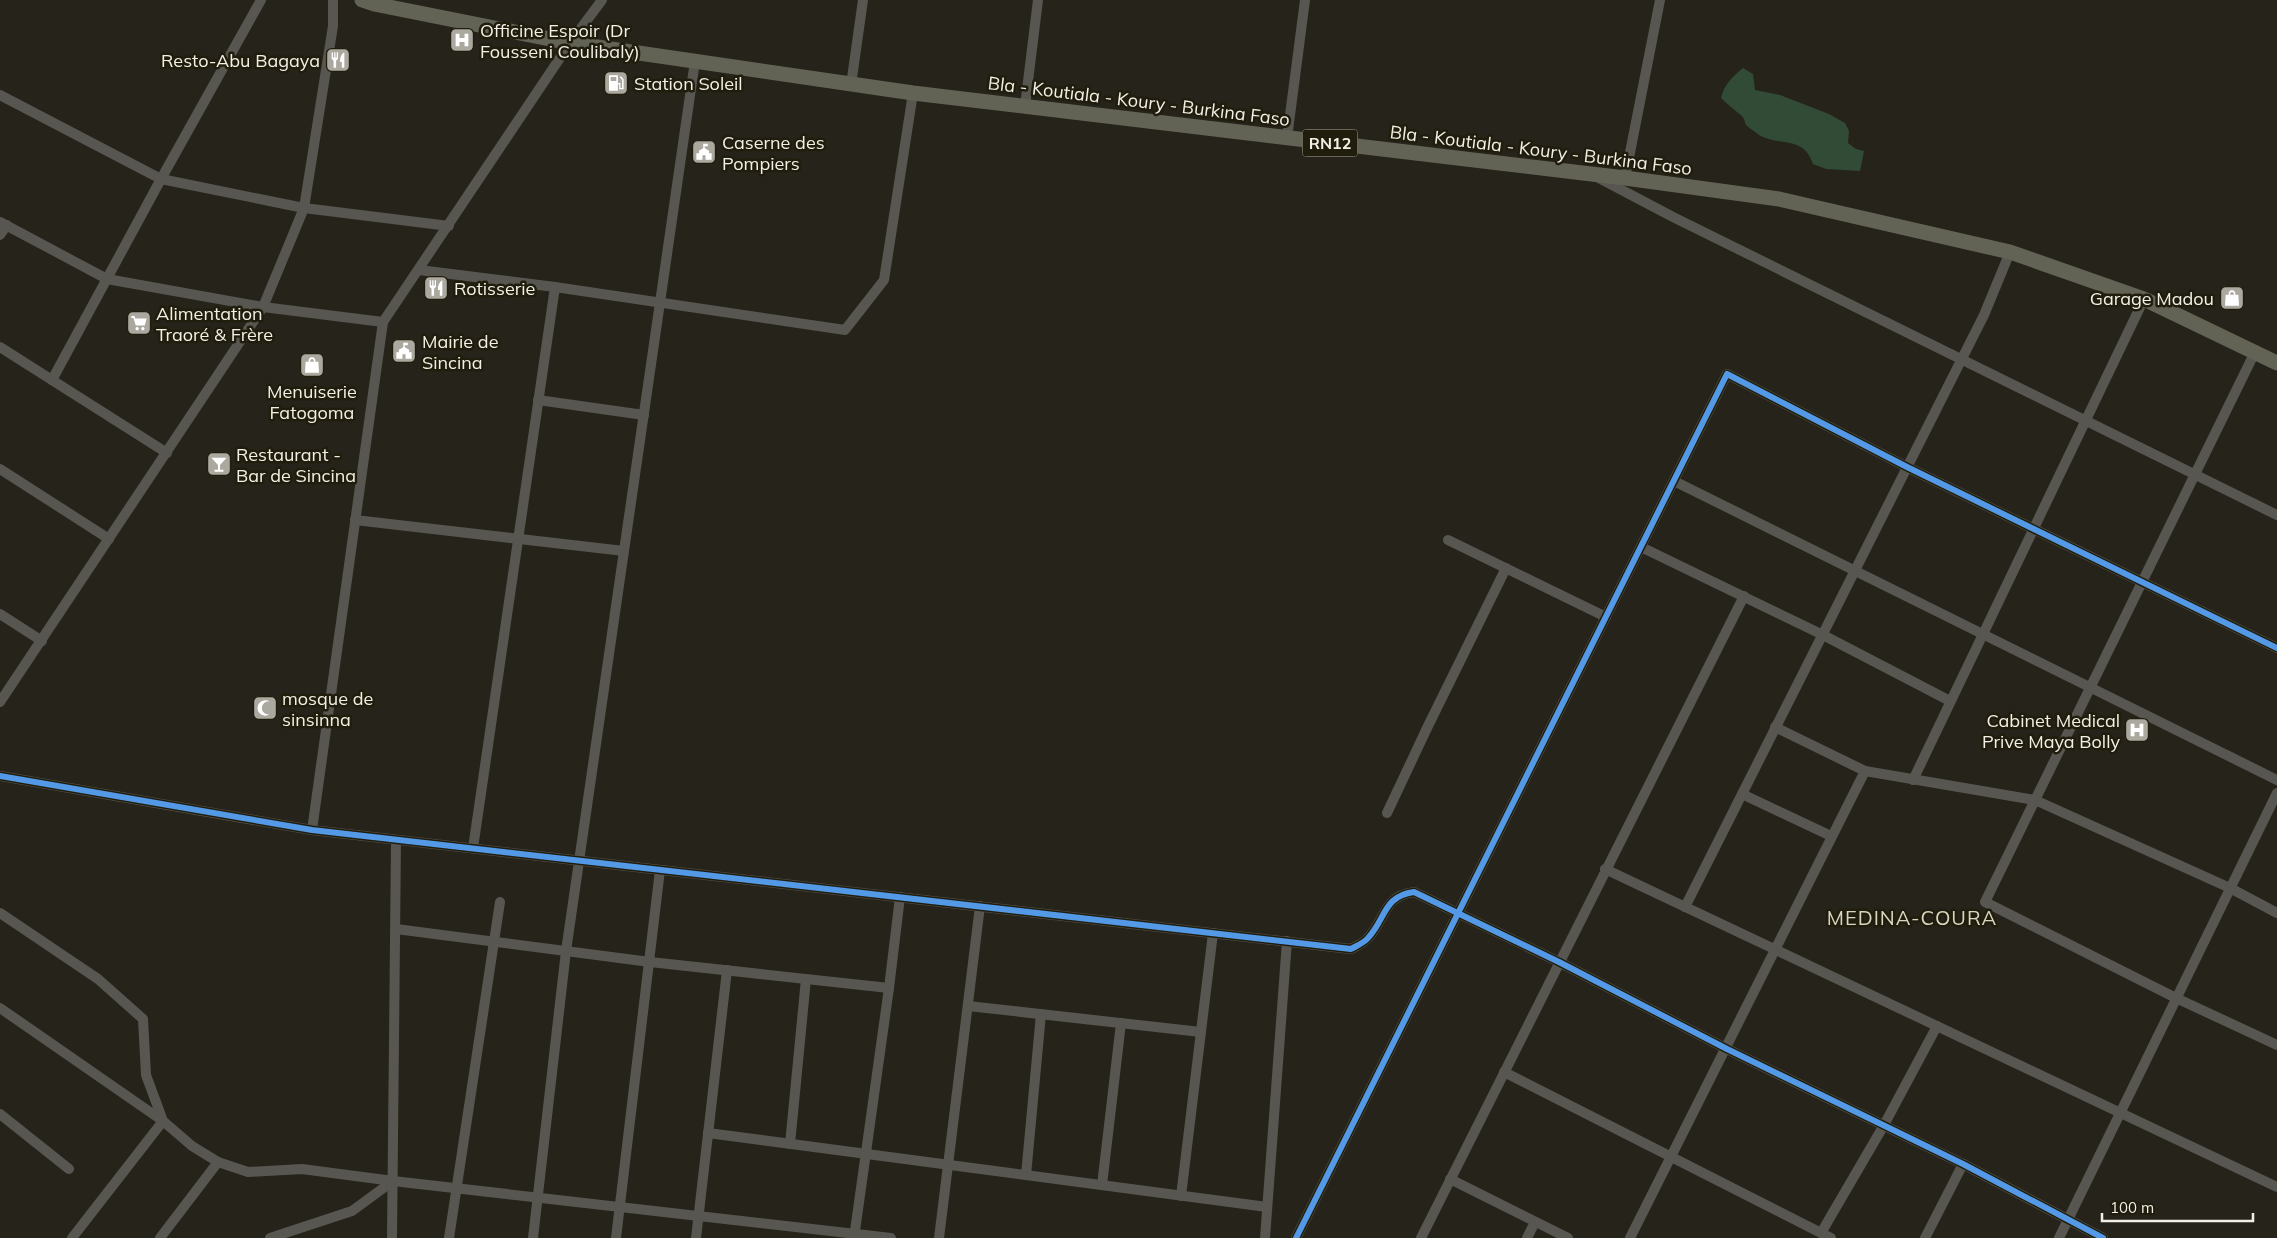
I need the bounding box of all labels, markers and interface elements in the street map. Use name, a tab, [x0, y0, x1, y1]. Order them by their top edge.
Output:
place label: Officine Espoir (Dr Fousseni Coulibaly)	[480, 19, 640, 63]
hospital icon: Officine Espoir (Dr Fousseni Coulibaly)	[449, 27, 475, 53]
restaurant icon: Resto-Abu Bagaya	[325, 47, 351, 73]
place label: Resto-Abu Bagaya	[161, 49, 320, 72]
fuel station icon: Station Soleil	[603, 70, 629, 96]
street label: Bla - Koutiala - Koury - Burkina Faso	[987, 71, 1291, 131]
place label: Station Soleil	[634, 72, 743, 95]
street label: Bla - Koutiala - Koury - Burkina Faso	[1389, 120, 1693, 180]
road number: RN12	[1302, 130, 1358, 156]
place label: Caserne des Pompiers	[722, 131, 825, 175]
public building icon: Caserne des Pompiers	[691, 139, 717, 165]
restaurant icon: Rotisserie	[423, 275, 449, 301]
place label: Rotisserie	[454, 277, 535, 300]
shop icon: Garage Madou	[2219, 285, 2245, 311]
place label: Garage Madou	[2090, 287, 2214, 310]
place label: Alimentation Traoré & Frère	[156, 302, 273, 346]
supermarket icon: Alimentation Traoré & Frère	[126, 310, 152, 336]
place label: Mairie de Sincina	[422, 330, 498, 374]
public building icon: Mairie de Sincina	[391, 338, 417, 364]
shop icon: Menuiserie Fatogoma	[299, 352, 325, 378]
place label: Menuiserie Fatogoma	[267, 380, 357, 424]
place label: Restaurant - Bar de Sincina	[236, 443, 356, 487]
bar icon: Restaurant - Bar de Sincina	[206, 451, 232, 477]
place label: mosque de sinsinna	[282, 687, 373, 731]
mosque icon: mosque de sinsinna	[252, 695, 278, 721]
place label: Cabinet Medical Prive Maya Bolly	[1982, 709, 2120, 753]
hospital icon: Cabinet Medical Prive Maya Bolly	[2124, 717, 2150, 743]
district label: MEDINA-COURA	[1827, 905, 1997, 930]
scale bar	[2102, 1190, 2253, 1222]
text: 100 m	[2110, 1198, 2154, 1217]

